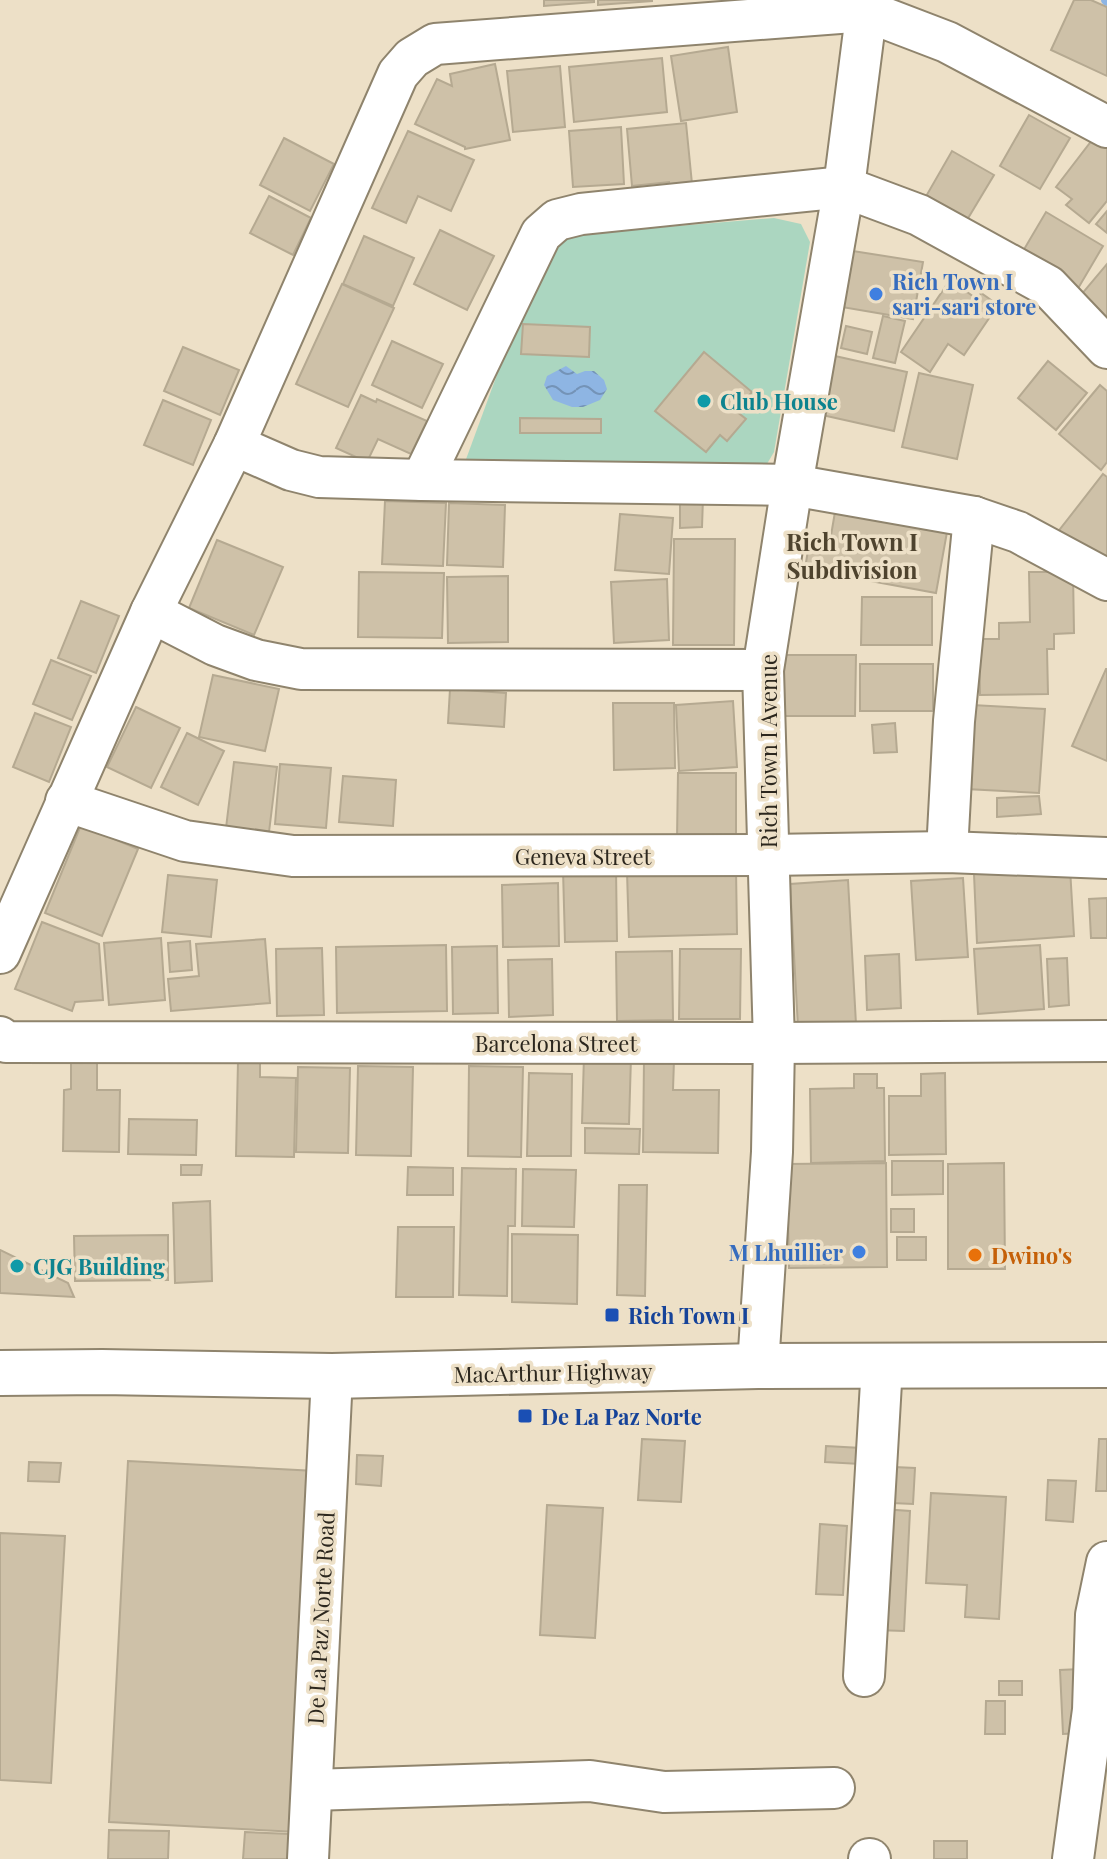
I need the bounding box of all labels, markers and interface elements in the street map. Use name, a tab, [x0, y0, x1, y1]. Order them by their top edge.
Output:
place label: Rich Town I sari-sari store	[892, 266, 1036, 321]
marker: Rich Town I sari-sari store	[867, 285, 885, 303]
place label: Club House	[720, 386, 838, 416]
marker: Club House	[695, 392, 713, 410]
district label: Rich Town I Subdivision	[786, 525, 918, 585]
street label: Rich Town I Avenue	[753, 654, 783, 848]
street label: Geneva Street	[515, 841, 653, 871]
street label: Barcelona Street	[475, 1028, 638, 1058]
place label: M Lhuillier	[728, 1237, 844, 1267]
place label: Dwino's	[991, 1240, 1072, 1270]
marker: M Lhuillier	[850, 1243, 868, 1261]
marker: Dwino's	[966, 1246, 984, 1264]
place label: CJG Building	[33, 1251, 166, 1281]
marker: CJG Building	[8, 1257, 26, 1275]
place label: Rich Town I	[628, 1300, 749, 1330]
marker: Rich Town I	[603, 1306, 621, 1324]
street label: MacArthur Highway	[453, 1355, 653, 1389]
place label: De La Paz Norte	[541, 1401, 702, 1431]
marker: De La Paz Norte	[516, 1407, 534, 1425]
street label: De La Paz Norte Road	[299, 1511, 341, 1725]

